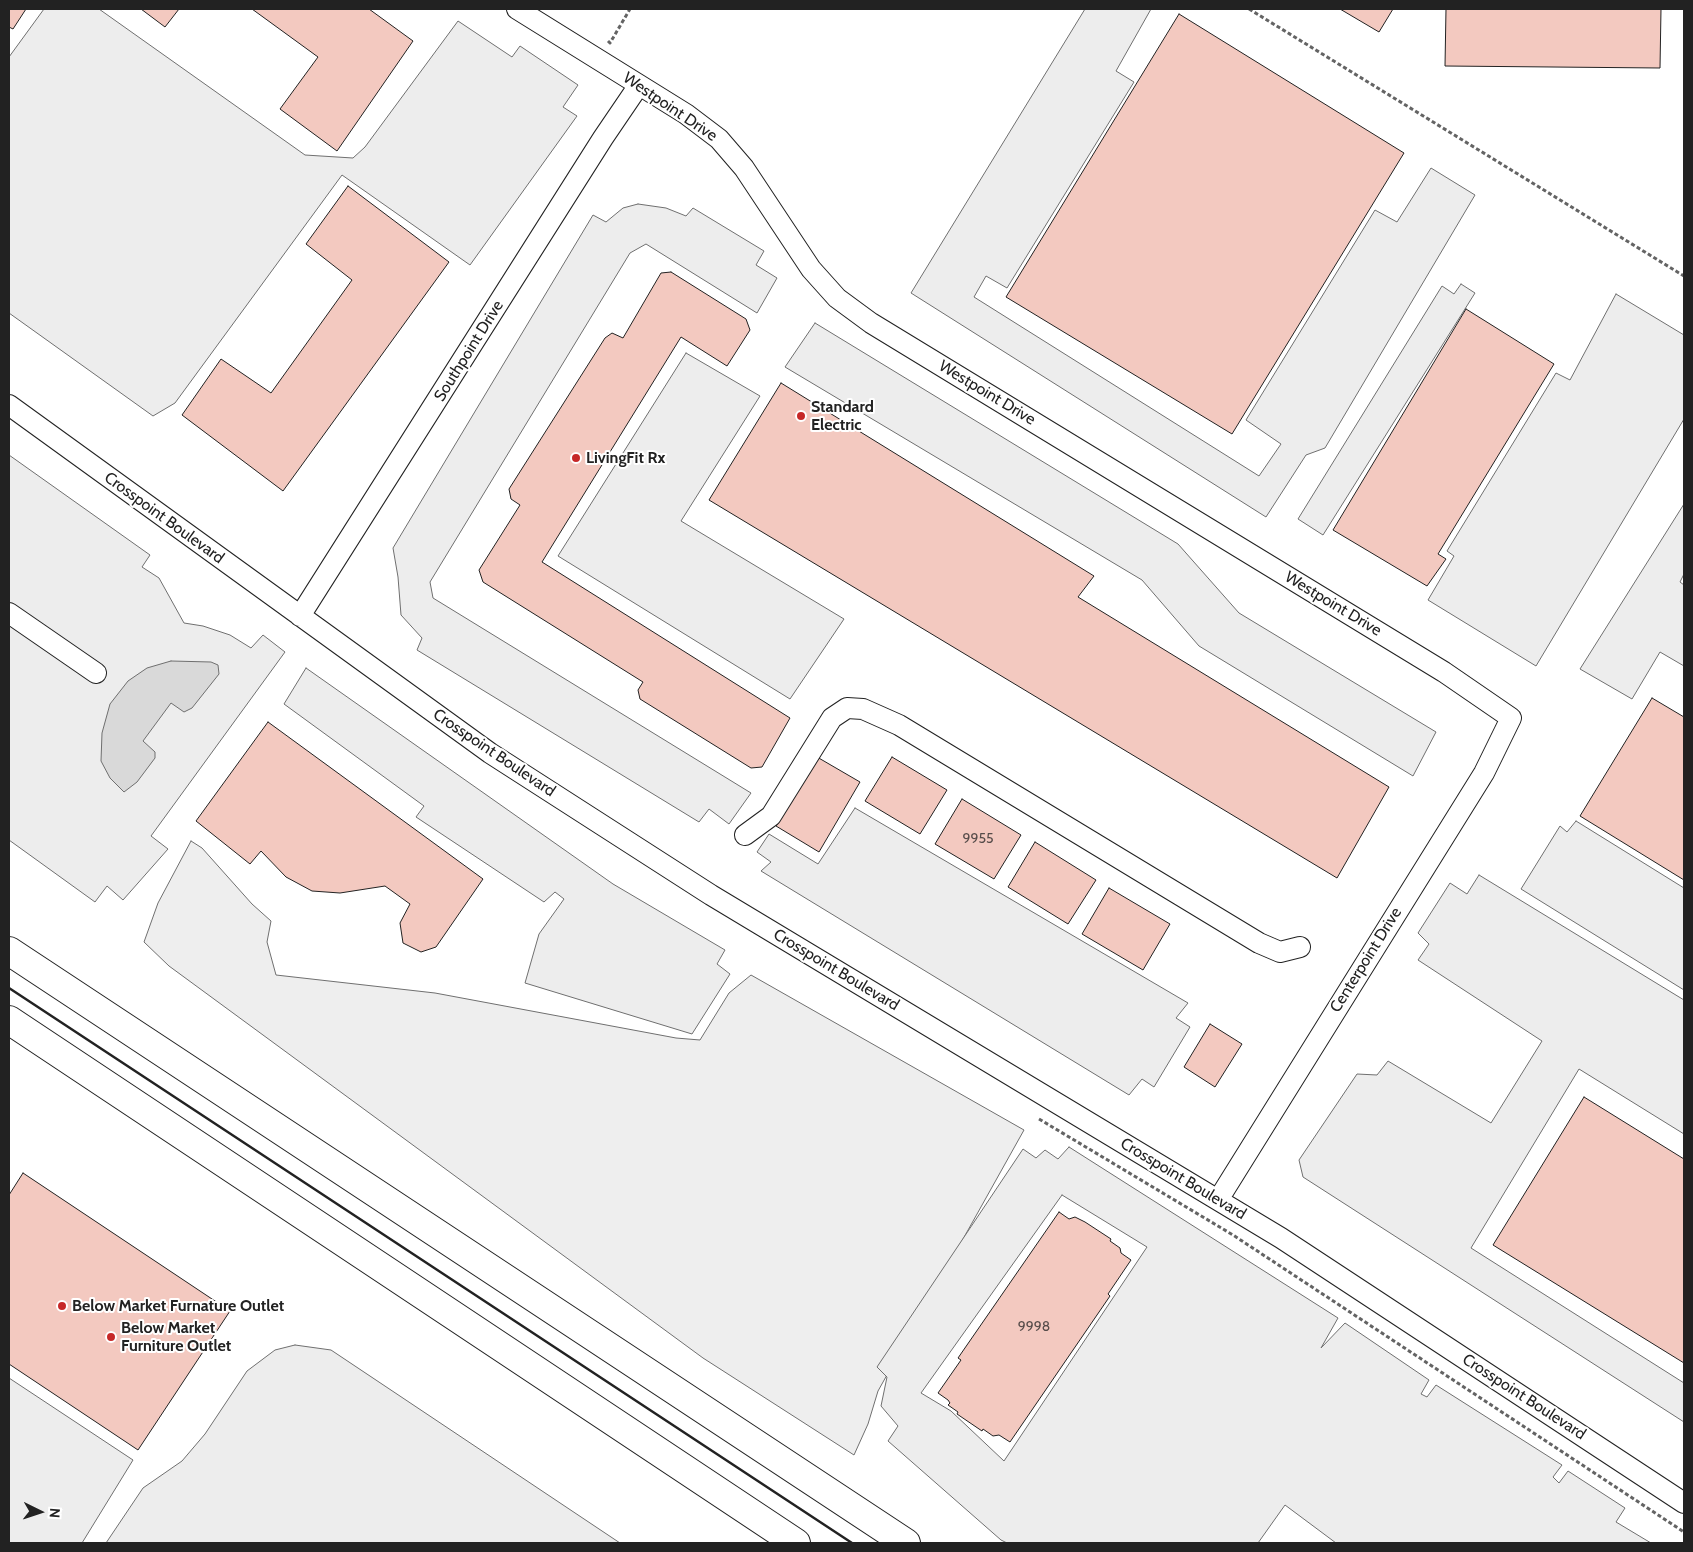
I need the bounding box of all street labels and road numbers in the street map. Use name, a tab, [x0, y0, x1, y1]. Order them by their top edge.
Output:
street label: Westpoint Drive	[619, 68, 721, 146]
street label: Southpoint Drive	[430, 297, 508, 405]
street label: Westpoint Drive	[935, 357, 1039, 429]
street label: Crosspoint Boulevard	[100, 468, 228, 568]
street label: Westpoint Drive	[1281, 568, 1385, 640]
street label: Crosspoint Boulevard	[429, 705, 559, 801]
street label: Centerpoint Drive	[1326, 904, 1406, 1016]
street label: Crosspoint Boulevard	[770, 925, 902, 1015]
street label: Crosspoint Boulevard	[1117, 1134, 1249, 1224]
street label: Crosspoint Boulevard	[1459, 1350, 1589, 1444]

